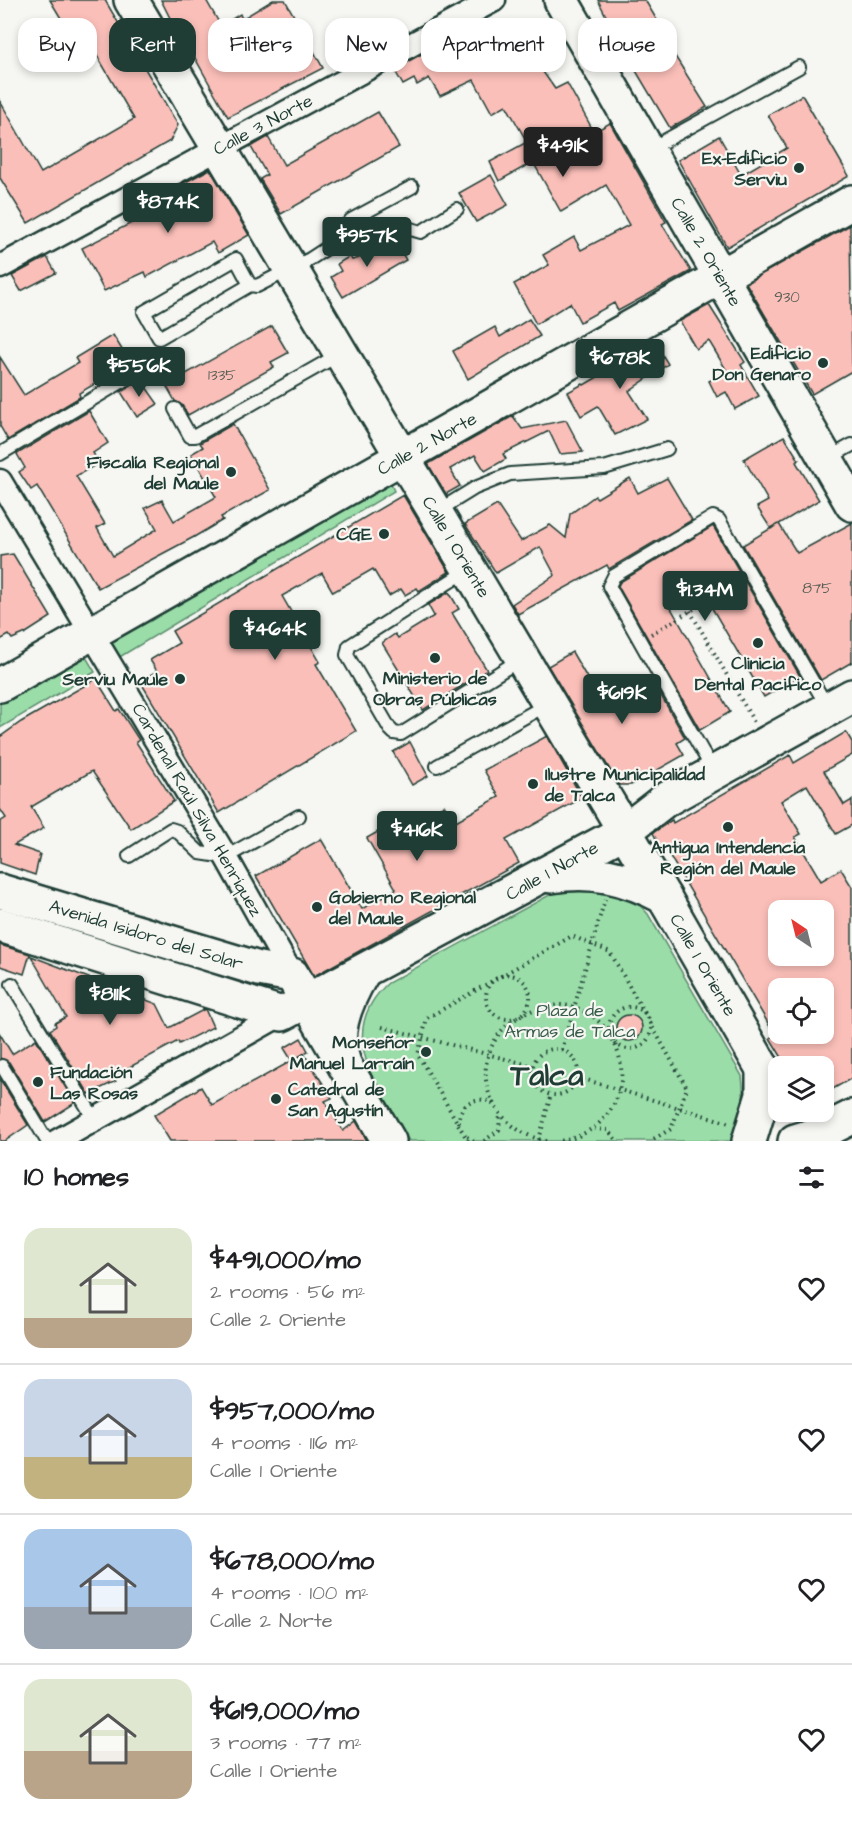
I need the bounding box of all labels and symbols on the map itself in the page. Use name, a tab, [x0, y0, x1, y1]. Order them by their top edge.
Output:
street label: Calle 3 Norte	[209, 88, 317, 162]
pin: $491K	[521, 127, 605, 178]
place label: Ex-Edificio Serviu	[702, 146, 788, 192]
marker: Ex-Edificio Serviu	[792, 161, 806, 175]
pin: $874K	[126, 183, 210, 234]
street label: Calle 2 Oriente	[665, 193, 748, 312]
pin: $957K	[325, 217, 409, 268]
house number: 930	[774, 287, 800, 308]
pin: $678K	[578, 339, 662, 390]
place label: Edificio Don Genaro	[713, 341, 812, 387]
pin: $556K	[97, 347, 181, 398]
marker: Edificio Don Genaro	[816, 356, 830, 370]
house number: 1335	[208, 365, 236, 386]
street label: Calle 2 Norte	[373, 406, 482, 482]
place label: Fiscalía Regional del Maule	[87, 450, 219, 496]
marker: Fiscalía Regional del Maule	[224, 465, 238, 479]
street label: Calle 1 Oriente	[416, 491, 496, 603]
place label: CGE	[336, 522, 372, 547]
marker: CGE	[377, 527, 391, 541]
pin: $1.34M	[656, 571, 754, 622]
house number: 875	[802, 578, 832, 599]
pin: $464K	[233, 610, 317, 661]
marker: Clinicia Dental Pacifico	[751, 636, 765, 650]
marker: Ministerio de Obras Públicas	[428, 651, 442, 665]
place label: Clinicia Dental Pacifico	[695, 651, 822, 697]
place label: Ministerio de Obras Públicas	[373, 666, 497, 712]
place label: Serviu Maule	[62, 667, 168, 692]
marker: Serviu Maule	[173, 672, 187, 686]
pin: $619K	[580, 674, 664, 725]
street label: Cardenal Raúl Silva Henríquez	[126, 699, 268, 921]
place label: Ilustre Municipalidad de Talca	[544, 762, 706, 808]
marker: Ilustre Municipalidad de Talca	[526, 777, 540, 791]
pin: $416K	[375, 811, 459, 862]
marker: Antigua Intendencia Región del Maule	[721, 820, 735, 834]
street label: Calle 1 Norte	[501, 835, 603, 907]
place label: Antigua Intendencia Región del Maule	[651, 835, 806, 882]
place label: Gobierno Regional del Maule	[328, 885, 476, 931]
street label: Avenida Isidoro del Solar	[46, 894, 246, 976]
marker: Gobierno Regional del Maule	[310, 900, 324, 914]
north arrow	[768, 900, 834, 966]
street label: Calle 1 Oriente	[664, 909, 743, 1021]
pin: $811K	[68, 975, 152, 1026]
park label: Plaza de Armas de Talca	[505, 998, 635, 1044]
place label: Monseñor Manuel Larraín	[290, 1030, 414, 1076]
marker: Monseñor Manuel Larraín	[419, 1045, 433, 1059]
district label: Talca	[510, 1055, 584, 1097]
place label: Fundación Las Rosas	[50, 1060, 138, 1106]
marker: Fundación Las Rosas	[31, 1075, 45, 1089]
place label: Catedral de San Agustín	[287, 1077, 385, 1124]
marker: Catedral de San Agustín	[269, 1092, 283, 1106]

